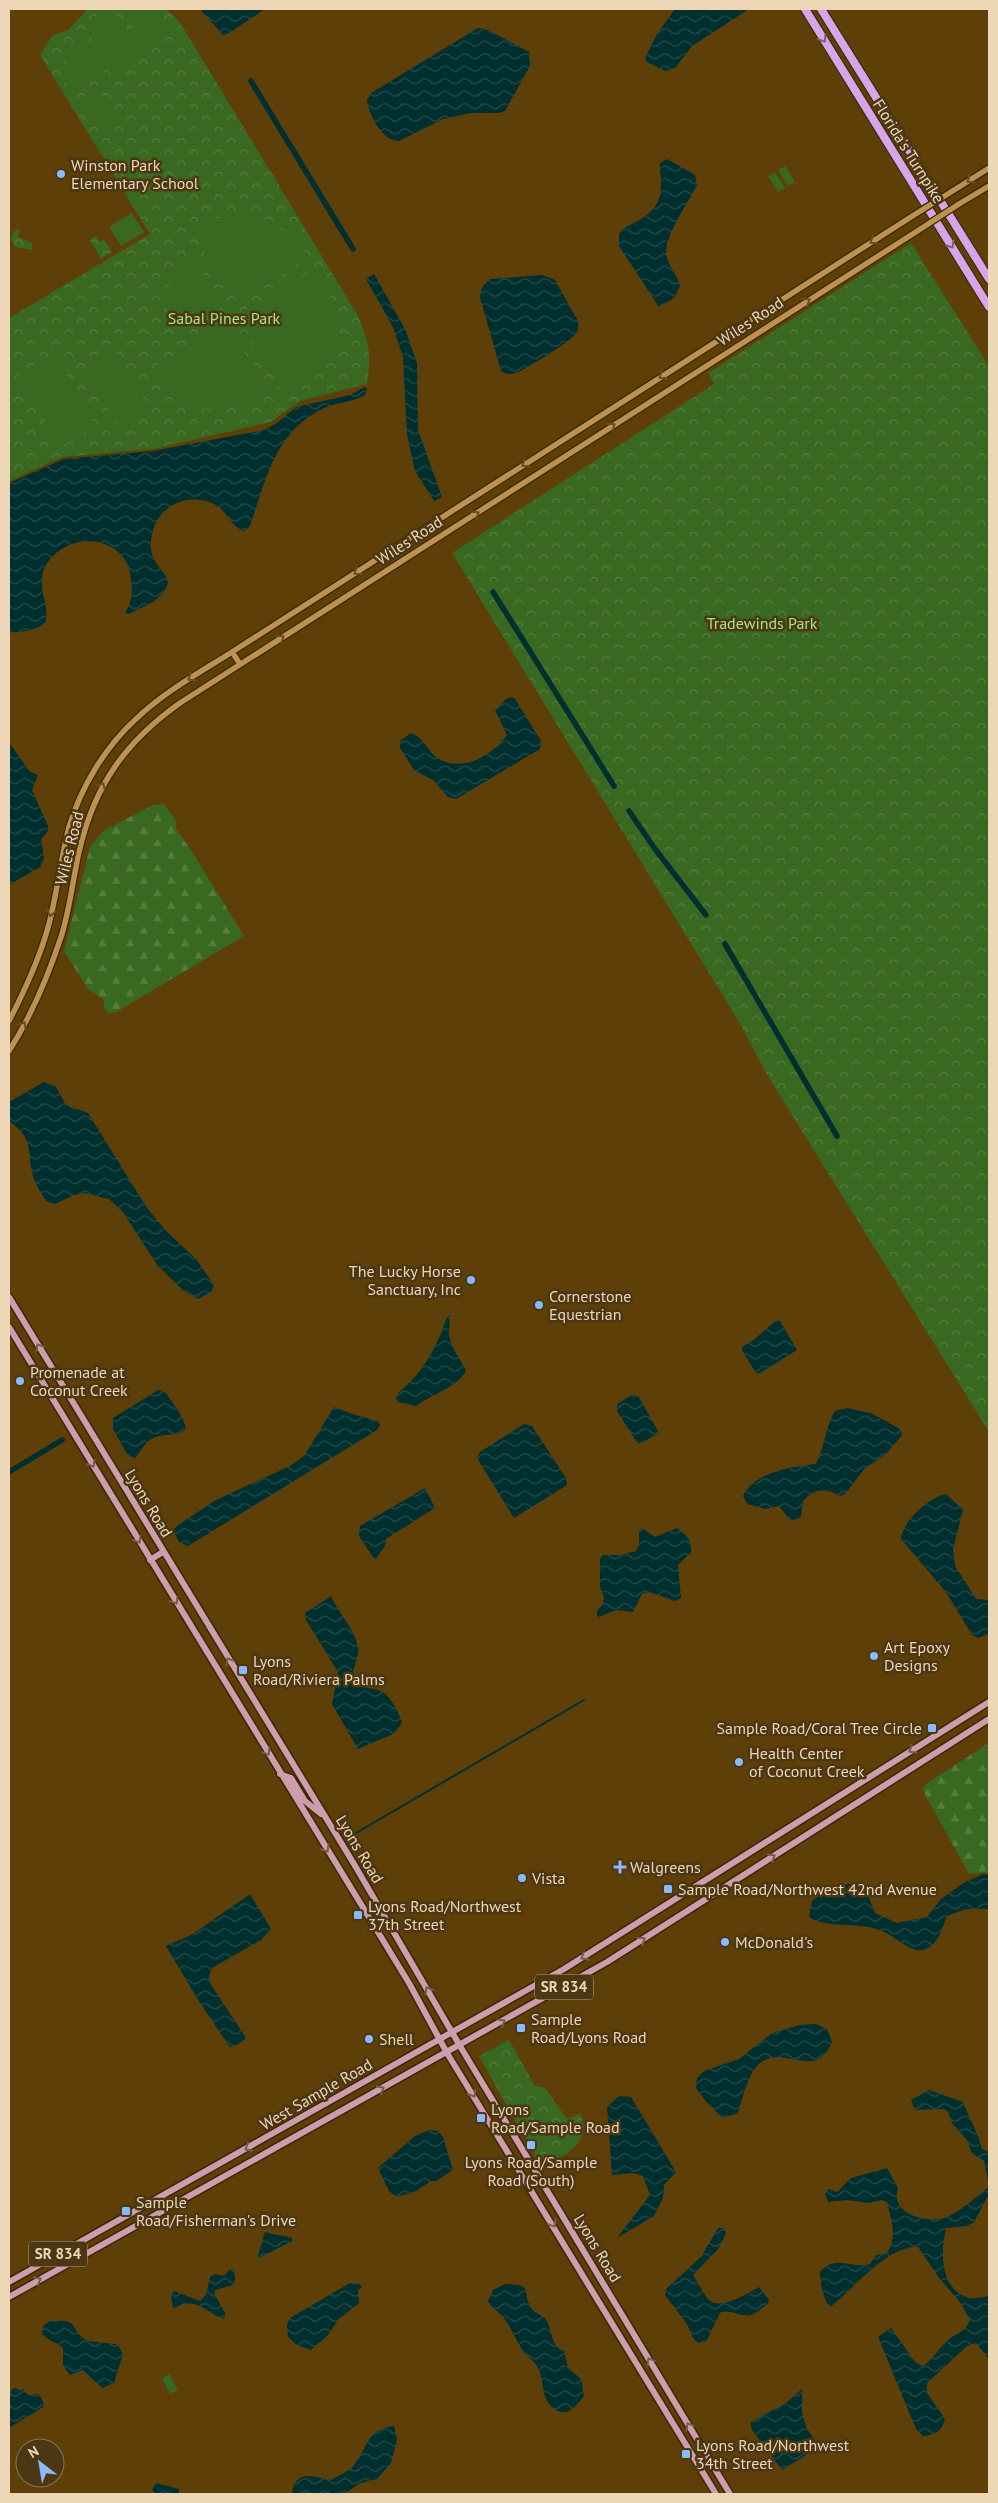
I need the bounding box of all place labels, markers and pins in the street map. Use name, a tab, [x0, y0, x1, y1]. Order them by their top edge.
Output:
place label: Winston Park Elementary School	[71, 155, 199, 193]
marker: Winston Park Elementary School	[55, 168, 67, 180]
place label: The Lucky Horse Sanctuary, Inc	[349, 1261, 461, 1299]
marker: The Lucky Horse Sanctuary, Inc	[465, 1274, 477, 1286]
place label: Cornerstone Equestrian	[549, 1286, 631, 1324]
marker: Cornerstone Equestrian	[533, 1299, 545, 1311]
place label: Promenade at Coconut Creek	[30, 1362, 128, 1400]
marker: Promenade at Coconut Creek	[14, 1375, 26, 1387]
place label: Art Epoxy Designs	[884, 1637, 951, 1675]
marker: Art Epoxy Designs	[868, 1650, 880, 1662]
place label: Lyons Road/Riviera Palms	[253, 1651, 385, 1689]
marker: Lyons Road/Riviera Palms	[237, 1664, 249, 1676]
place label: Sample Road/Coral Tree Circle	[716, 1718, 922, 1738]
marker: Sample Road/Coral Tree Circle	[926, 1722, 938, 1734]
place label: Health Center of Coconut Creek	[749, 1743, 865, 1781]
marker: Health Center of Coconut Creek	[733, 1756, 745, 1768]
place label: Walgreens	[630, 1857, 701, 1877]
marker: Walgreens	[614, 1861, 626, 1873]
place label: Vista	[531, 1868, 565, 1888]
marker: Vista	[516, 1872, 528, 1884]
place label: Sample Road/Northwest 42nd Avenue	[678, 1879, 937, 1899]
marker: Sample Road/Northwest 42nd Avenue	[662, 1883, 674, 1895]
place label: Lyons Road/Northwest 37th Street	[368, 1896, 522, 1934]
marker: Lyons Road/Northwest 37th Street	[352, 1909, 364, 1921]
place label: McDonald's	[735, 1932, 813, 1952]
marker: McDonald's	[719, 1936, 731, 1948]
place label: Sample Road/Lyons Road	[531, 2009, 647, 2047]
marker: Sample Road/Lyons Road	[515, 2022, 527, 2034]
place label: Shell	[379, 2029, 414, 2049]
marker: Shell	[363, 2033, 375, 2045]
place label: Lyons Road/Sample Road	[491, 2099, 620, 2137]
marker: Lyons Road/Sample Road	[475, 2112, 487, 2124]
marker: Lyons Road/Sample Road (South)	[525, 2139, 537, 2151]
place label: Lyons Road/Sample Road (South)	[465, 2152, 597, 2190]
place label: Sample Road/Fisherman's Drive	[136, 2192, 296, 2230]
marker: Sample Road/Fisherman's Drive	[120, 2205, 132, 2217]
place label: Lyons Road/Northwest 34th Street	[696, 2435, 850, 2473]
marker: Lyons Road/Northwest 34th Street	[680, 2448, 692, 2460]

